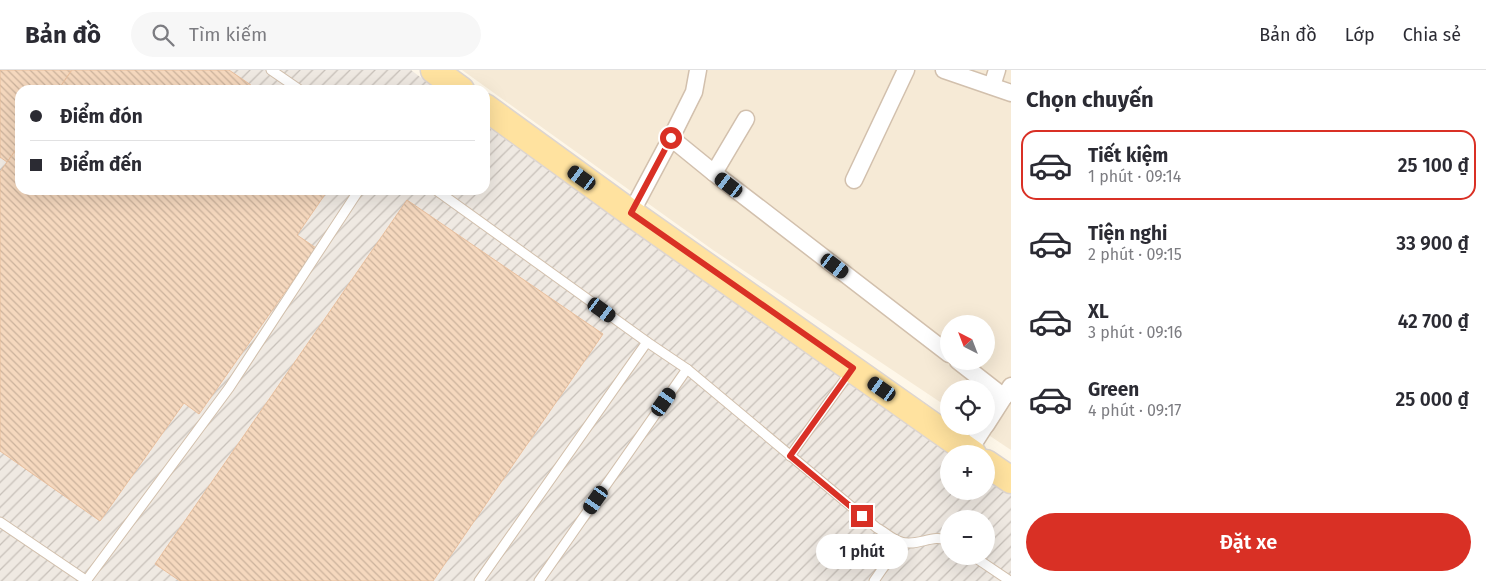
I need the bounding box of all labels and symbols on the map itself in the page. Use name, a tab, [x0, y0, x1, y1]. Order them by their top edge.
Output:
route start	[660, 127, 682, 149]
car	[565, 163, 598, 193]
car	[712, 170, 745, 200]
car	[818, 251, 851, 281]
car	[585, 295, 618, 325]
north arrow	[940, 315, 995, 370]
car	[865, 374, 898, 404]
car	[649, 385, 678, 419]
car	[581, 483, 610, 517]
route end	[851, 505, 873, 527]
callout: 1 phút	[816, 534, 908, 568]

